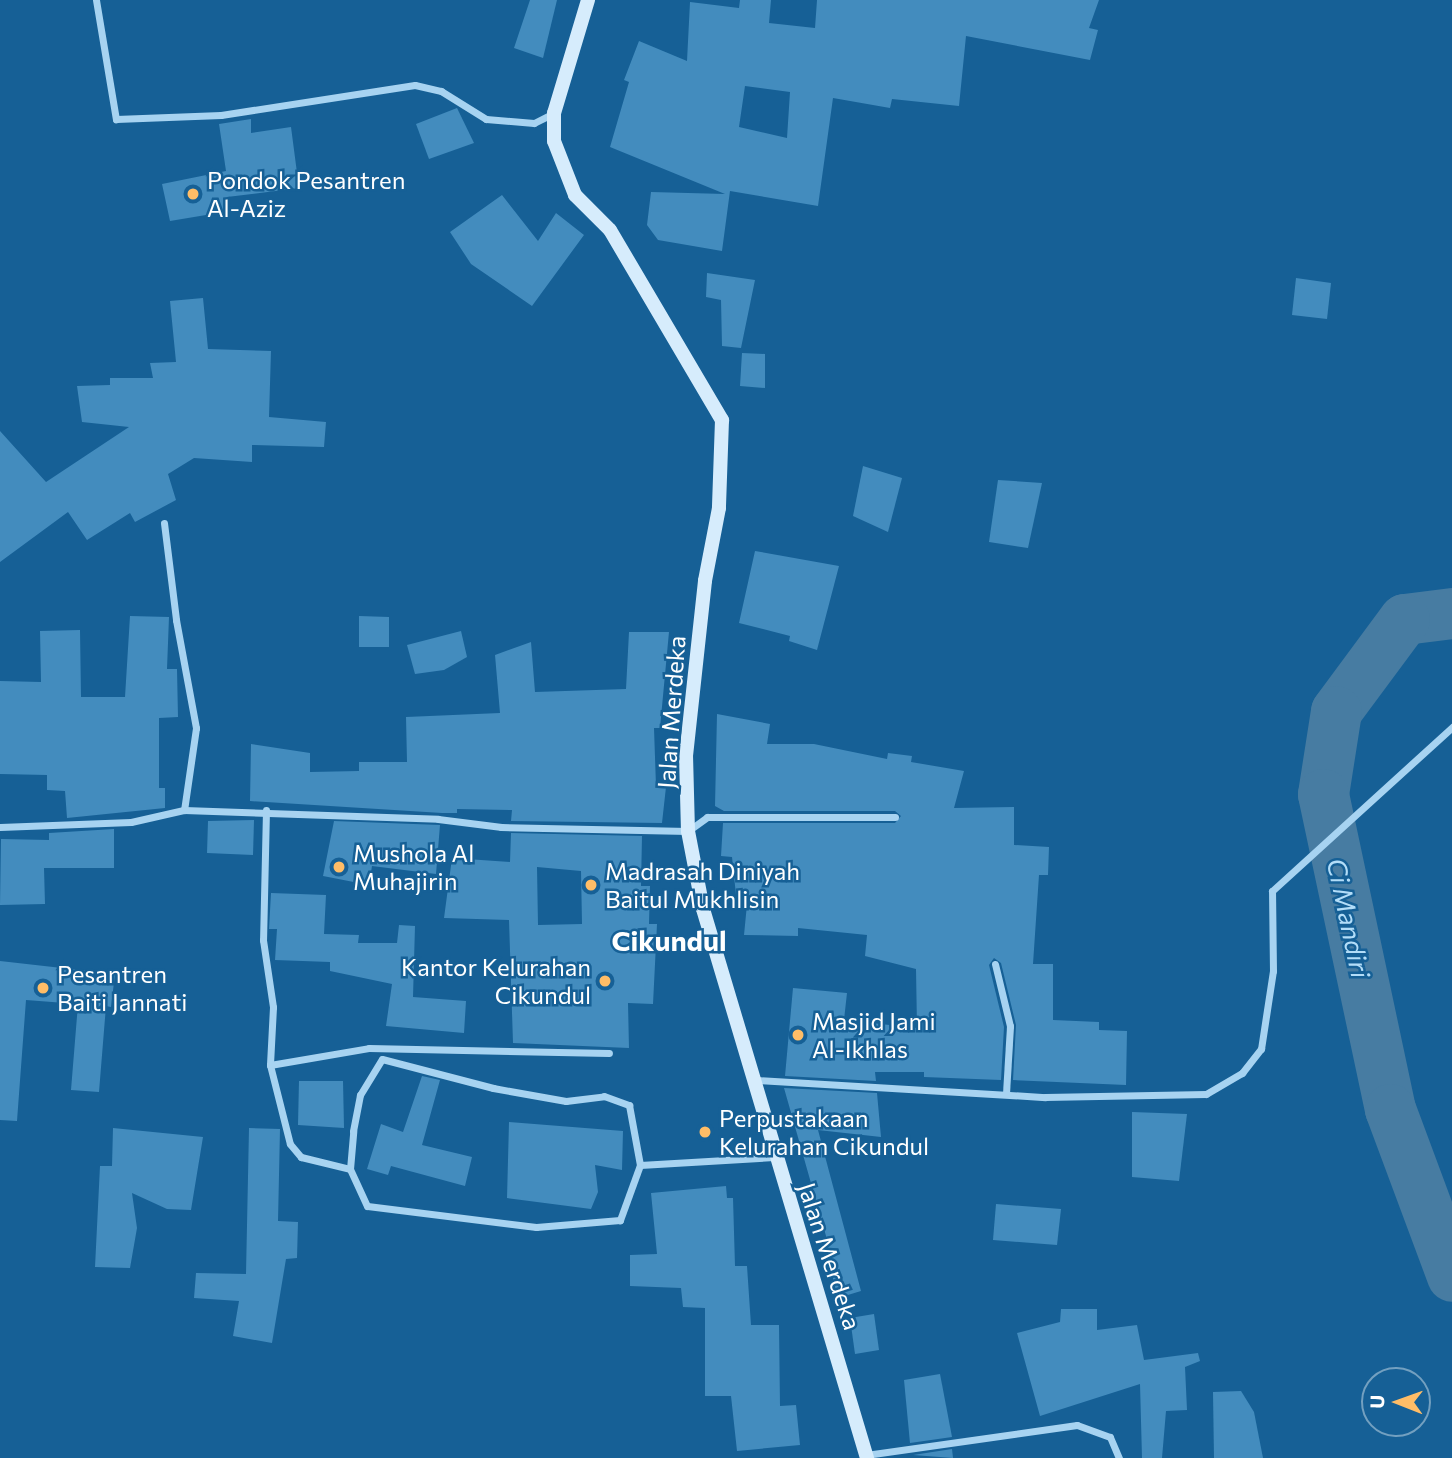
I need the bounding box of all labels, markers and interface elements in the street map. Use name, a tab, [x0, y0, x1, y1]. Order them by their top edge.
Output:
place label: Pondok Pesantren Al-Aziz	[207, 166, 405, 222]
marker: Pondok Pesantren Al-Aziz	[185, 186, 201, 202]
street label: Jalan Merdeka	[651, 635, 691, 789]
place label: Mushola Al Muhajirin	[353, 839, 474, 895]
water label: Ci Mandiri	[1321, 855, 1377, 981]
place label: Madrasah Diniyah Baitul Mukhlisin	[605, 857, 800, 913]
marker: Mushola Al Muhajirin	[331, 859, 347, 875]
marker: Madrasah Diniyah Baitul Mukhlisin	[583, 877, 599, 893]
district label: Cikundul	[611, 923, 727, 957]
place label: Kantor Kelurahan Cikundul	[401, 953, 591, 1009]
place label: Pesantren Baiti Jannati	[57, 960, 187, 1016]
marker: Kantor Kelurahan Cikundul	[597, 973, 613, 989]
marker: Pesantren Baiti Jannati	[35, 980, 51, 996]
place label: Masjid Jami Al-Ikhlas	[812, 1007, 936, 1063]
marker: Masjid Jami Al-Ikhlas	[790, 1027, 806, 1043]
place label: Perpustakaan Kelurahan Cikundul	[719, 1104, 929, 1160]
marker: Perpustakaan Kelurahan Cikundul	[697, 1124, 713, 1140]
street label: Jalan Merdeka	[793, 1179, 867, 1333]
north arrow	[1361, 1367, 1431, 1437]
text: U	[1365, 1395, 1388, 1409]

